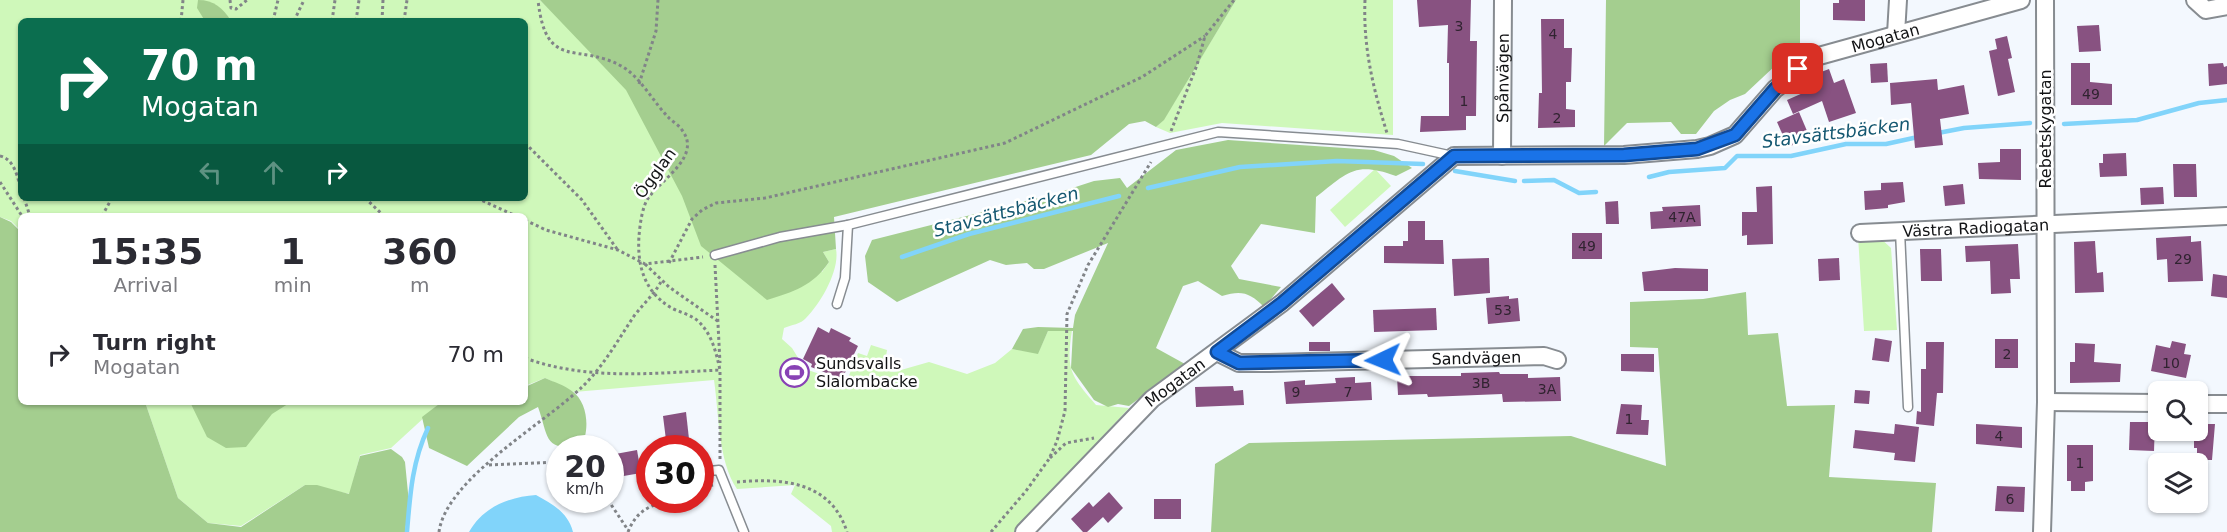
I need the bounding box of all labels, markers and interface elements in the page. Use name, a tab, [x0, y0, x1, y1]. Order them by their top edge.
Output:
house number: 3	[1455, 18, 1463, 34]
street label: Mogatan	[1849, 20, 1921, 57]
house number: 4	[1549, 26, 1558, 42]
street label: Spånvägen	[1493, 33, 1513, 123]
text: 70 m	[141, 41, 258, 90]
icon: right	[42, 42, 120, 120]
pin	[1772, 43, 1823, 94]
icon: arrive	[1781, 52, 1814, 85]
street label: Rebetskygatan	[2036, 69, 2055, 189]
house number: 49	[2082, 86, 2100, 102]
text: Mogatan	[141, 91, 259, 122]
house number: 1	[1460, 93, 1468, 109]
house number: 2	[1553, 110, 1561, 126]
water label: Stavsättsbäcken	[1761, 113, 1911, 152]
street label: Ögglan	[631, 145, 680, 202]
icon: left	[194, 156, 227, 189]
icon: ahead	[257, 156, 290, 189]
icon: right	[320, 156, 353, 189]
water label: Stavsättsbäcken	[931, 182, 1081, 241]
house number: 47A	[1668, 209, 1696, 225]
street label: Västra Radiogatan	[1902, 215, 2050, 241]
text: 15:35	[89, 231, 203, 272]
text: 1	[280, 231, 305, 272]
text: 360	[382, 231, 457, 272]
house number: 49	[1578, 238, 1596, 254]
house number: 29	[2174, 251, 2192, 267]
text: Arrival	[113, 273, 178, 297]
text: min	[274, 273, 312, 297]
text: m	[410, 273, 430, 297]
house number: 53	[1494, 302, 1512, 318]
position arrow	[1351, 328, 1415, 392]
text: Turn right	[93, 330, 216, 355]
icon: right	[42, 338, 75, 371]
text: 70 m	[448, 342, 504, 367]
house number: 2	[2003, 346, 2011, 362]
street label: Sandvägen	[1431, 348, 1521, 369]
place label: Sundsvalls Slalombacke	[816, 354, 918, 391]
street label: Mogatan	[1141, 354, 1209, 411]
text: Mogatan	[93, 355, 180, 379]
house number: 10	[2162, 355, 2180, 371]
sports icon: Sundsvalls Slalombacke	[779, 356, 811, 388]
house number: 3B	[1472, 375, 1490, 391]
house number: 3A	[1538, 381, 1557, 397]
map controls	[2148, 381, 2208, 513]
button: search	[2148, 381, 2208, 441]
house number: 9	[1292, 384, 1300, 400]
house number: 7	[1344, 384, 1352, 400]
house number: 1	[1625, 411, 1633, 427]
house number: 4	[1995, 428, 2004, 444]
speed limit sign: 30	[636, 435, 714, 513]
text: 20	[564, 449, 606, 484]
button: layers	[2148, 453, 2208, 513]
house number: 1	[2076, 455, 2084, 471]
text: km/h	[566, 480, 604, 498]
house number: 6	[2006, 491, 2015, 507]

